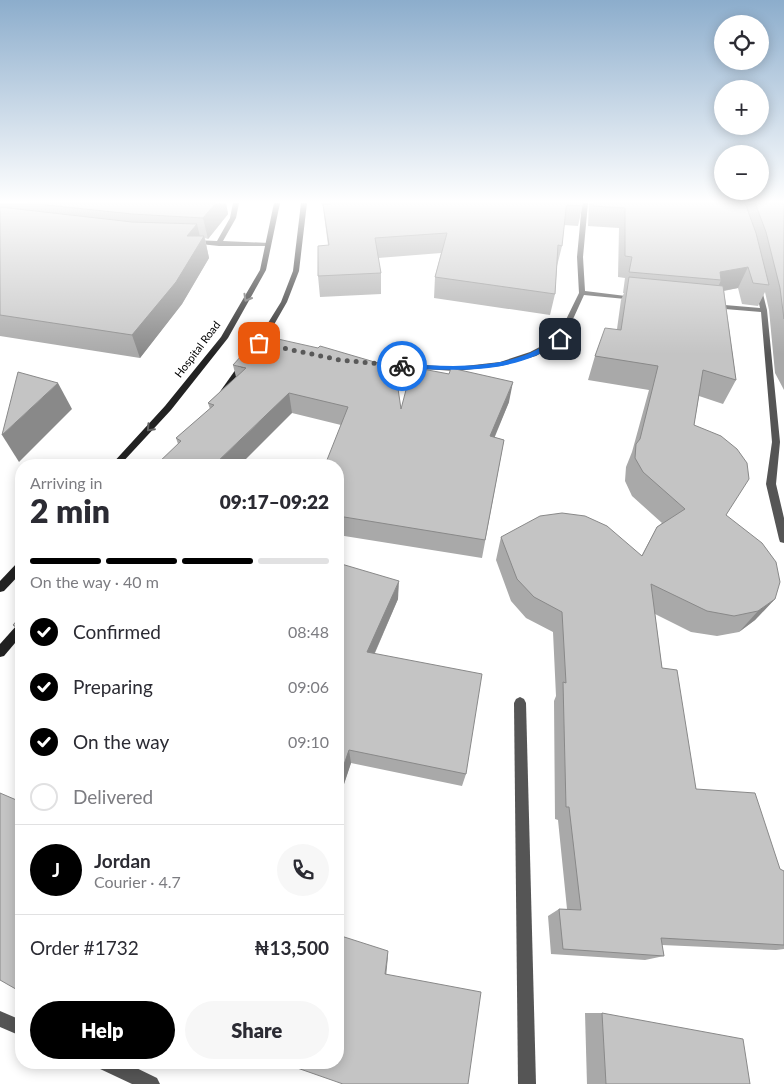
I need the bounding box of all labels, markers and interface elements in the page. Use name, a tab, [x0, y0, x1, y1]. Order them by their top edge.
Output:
map controls	[714, 15, 769, 200]
button: locate	[714, 15, 769, 70]
button: +	[714, 80, 769, 135]
button: −	[714, 145, 769, 200]
one-way arrow	[243, 293, 253, 302]
street label: Hospital Road	[172, 318, 222, 380]
pin	[539, 318, 581, 360]
pin	[238, 322, 280, 364]
icon: home	[546, 325, 574, 353]
icon: bag	[245, 329, 273, 357]
courier	[377, 341, 427, 391]
icon: bike	[388, 352, 416, 380]
one-way arrow	[147, 422, 156, 431]
text: Arriving in	[30, 473, 103, 492]
text: 09:17–09:22	[220, 490, 329, 513]
text: 2 min	[30, 491, 110, 530]
text: On the way · 40 m	[30, 572, 159, 591]
icon: check	[30, 618, 58, 646]
text: Confirmed	[73, 620, 161, 643]
text: 08:48	[288, 622, 329, 641]
icon: check	[30, 673, 58, 701]
text: Preparing	[73, 675, 153, 698]
text: 09:06	[288, 677, 329, 696]
icon: check	[30, 728, 58, 756]
text: On the way	[73, 730, 169, 753]
text: 09:10	[288, 732, 329, 751]
text: Delivered	[73, 785, 153, 808]
button: phone	[277, 844, 329, 896]
text: Jordan	[94, 849, 151, 872]
text: J	[52, 858, 60, 881]
text: Courier · 4.7	[94, 872, 181, 891]
text: Order #1732	[30, 936, 139, 959]
text: ₦13,500	[254, 936, 329, 959]
button: Help	[30, 1001, 175, 1059]
button: Share	[185, 1001, 329, 1059]

